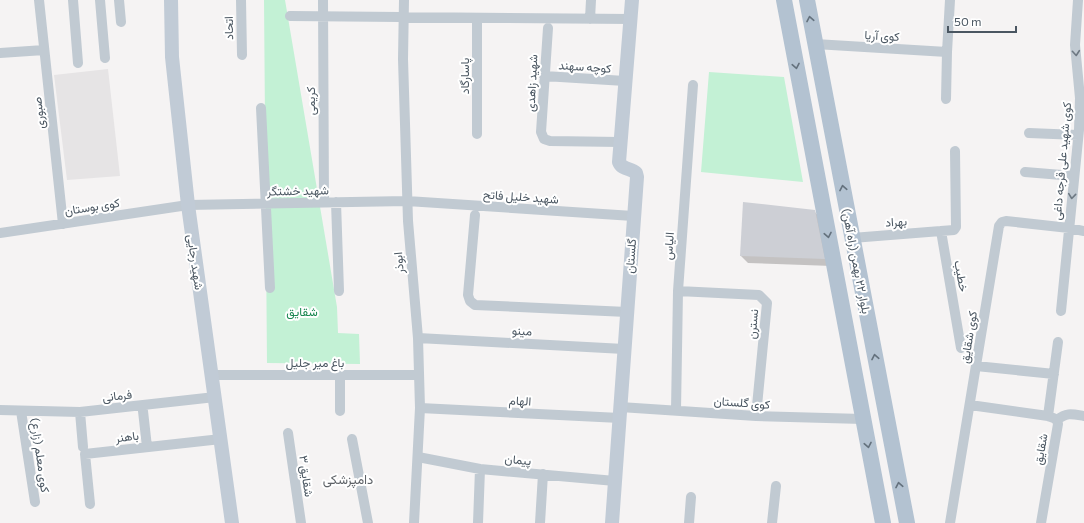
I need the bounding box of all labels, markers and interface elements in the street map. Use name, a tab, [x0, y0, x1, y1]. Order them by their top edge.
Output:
scale bar	[948, 8, 1016, 34]
text: 50 m	[954, 14, 982, 28]
street label: اتحاد	[221, 16, 235, 40]
one-way arrow	[807, 16, 815, 22]
street label: کوی آریا	[864, 27, 900, 45]
one-way arrow	[1072, 50, 1081, 56]
street label: شهید زاهدی	[522, 54, 541, 112]
street label: پاسارگاد	[457, 57, 473, 94]
street label: کوچه سهند	[558, 57, 612, 77]
one-way arrow	[791, 63, 800, 69]
street label: کریمی	[303, 87, 319, 115]
street label: صبوری	[29, 96, 49, 130]
street label: کوی شهید علی قرجه داغی	[1049, 101, 1075, 221]
street label: شهید خشتگر	[266, 182, 329, 200]
one-way arrow	[839, 185, 848, 191]
street label: شهید خلیل فاتح	[482, 186, 559, 209]
one-way arrow	[1068, 193, 1077, 199]
street label: کوی بوستان	[63, 195, 121, 219]
street label: بلوار ۲۲ بهمن (راه آهن)	[838, 207, 874, 315]
street label: بهراد	[885, 213, 908, 231]
street label: الیاس	[660, 232, 678, 261]
one-way arrow	[823, 232, 832, 238]
street label: شهید رجایی	[183, 233, 207, 291]
street label: گلستان	[622, 238, 639, 274]
street label: ابوذر	[390, 251, 408, 275]
street label: خطیب	[951, 259, 972, 293]
park label: شقایق	[286, 304, 318, 320]
street label: نسترن	[744, 308, 762, 340]
street label: کوی شقایق	[957, 310, 981, 365]
street label: مینو	[511, 322, 532, 340]
one-way arrow	[871, 354, 880, 360]
street label: باغ میر جلیل	[286, 355, 344, 372]
street label: فرمانی	[101, 386, 133, 406]
street label: الهام	[508, 392, 532, 410]
street label: کوی گلستان	[713, 393, 771, 413]
street label: کوی معلم (زارع)	[26, 417, 53, 494]
street label: باهنر	[113, 428, 140, 446]
street label: شقایق	[1030, 432, 1052, 466]
one-way arrow	[863, 442, 871, 448]
street label: پیمان	[504, 451, 532, 469]
street label: شقایق ۳	[295, 454, 317, 498]
district label: دامپزشکی	[323, 471, 373, 489]
one-way arrow	[896, 482, 904, 488]

